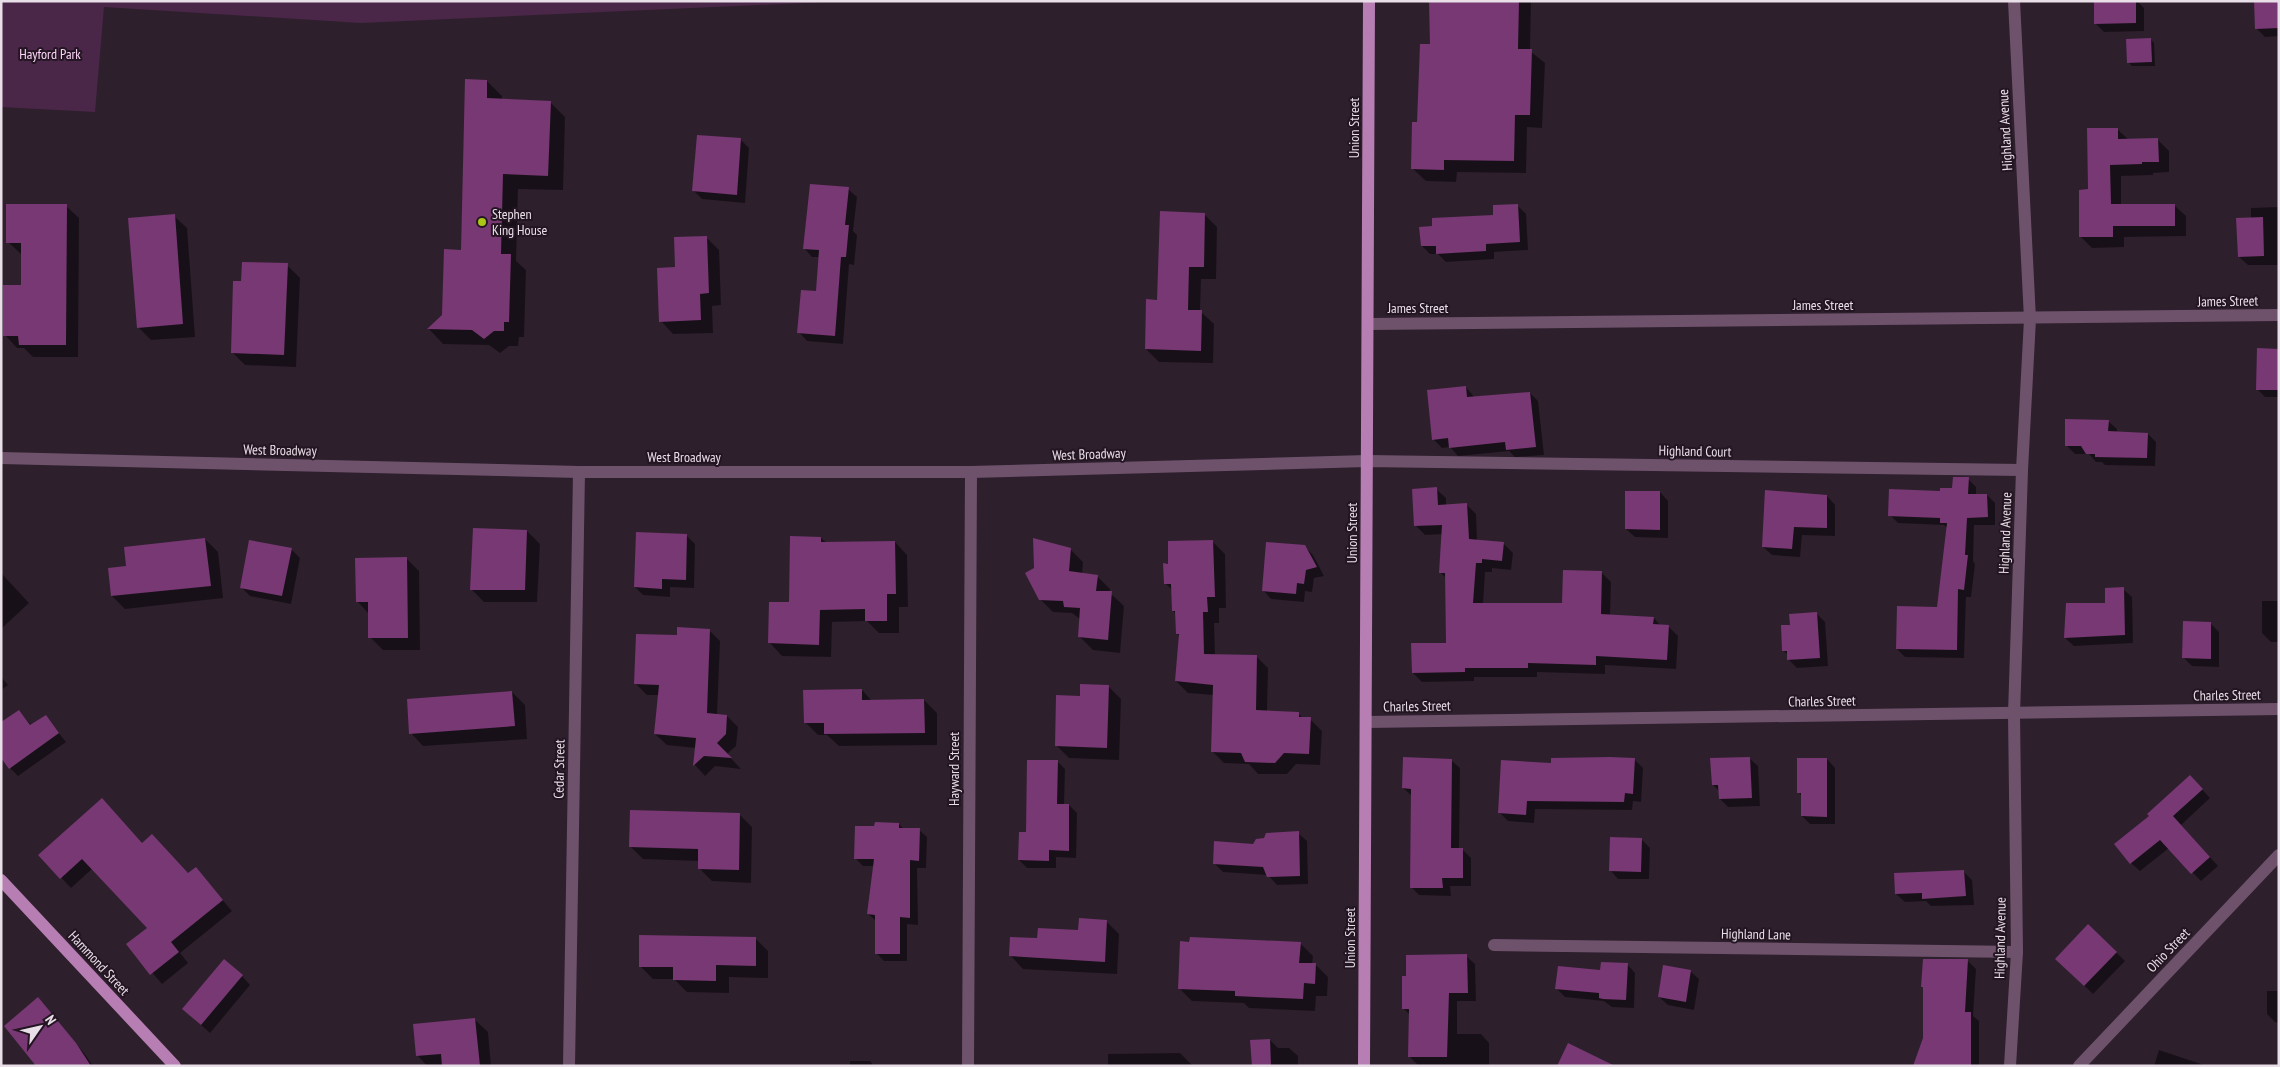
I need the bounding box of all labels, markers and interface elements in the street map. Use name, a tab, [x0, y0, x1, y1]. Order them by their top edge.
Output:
park label: Hayford Park	[19, 45, 81, 63]
street label: Highland Avenue	[1994, 88, 2016, 171]
street label: Union Street	[1345, 98, 1363, 158]
place label: Stephen King House	[492, 205, 547, 239]
marker: Stephen King House	[476, 216, 488, 228]
street label: James Street	[2197, 291, 2259, 311]
street label: James Street	[1792, 296, 1853, 314]
street label: James Street	[1387, 299, 1448, 317]
street label: West Broadway	[243, 440, 318, 460]
street label: Highland Court	[1658, 441, 1732, 461]
street label: West Broadway	[1052, 444, 1127, 464]
street label: West Broadway	[647, 448, 721, 466]
street label: Highland Avenue	[1995, 492, 2015, 574]
street label: Union Street	[1343, 503, 1361, 563]
street label: Charles Street	[2193, 685, 2261, 705]
street label: Charles Street	[1788, 691, 1856, 711]
street label: Charles Street	[1383, 696, 1451, 716]
street label: Hayward Street	[945, 732, 963, 806]
street label: Cedar Street	[549, 739, 569, 799]
street label: Highland Avenue	[1990, 897, 2010, 979]
street label: Union Street	[1341, 908, 1359, 968]
street label: Highland Lane	[1721, 924, 1791, 944]
street label: Ohio Street	[2142, 924, 2194, 976]
street label: Hammond Street	[65, 927, 133, 999]
north arrow	[15, 1002, 65, 1052]
text: N	[41, 1012, 60, 1028]

